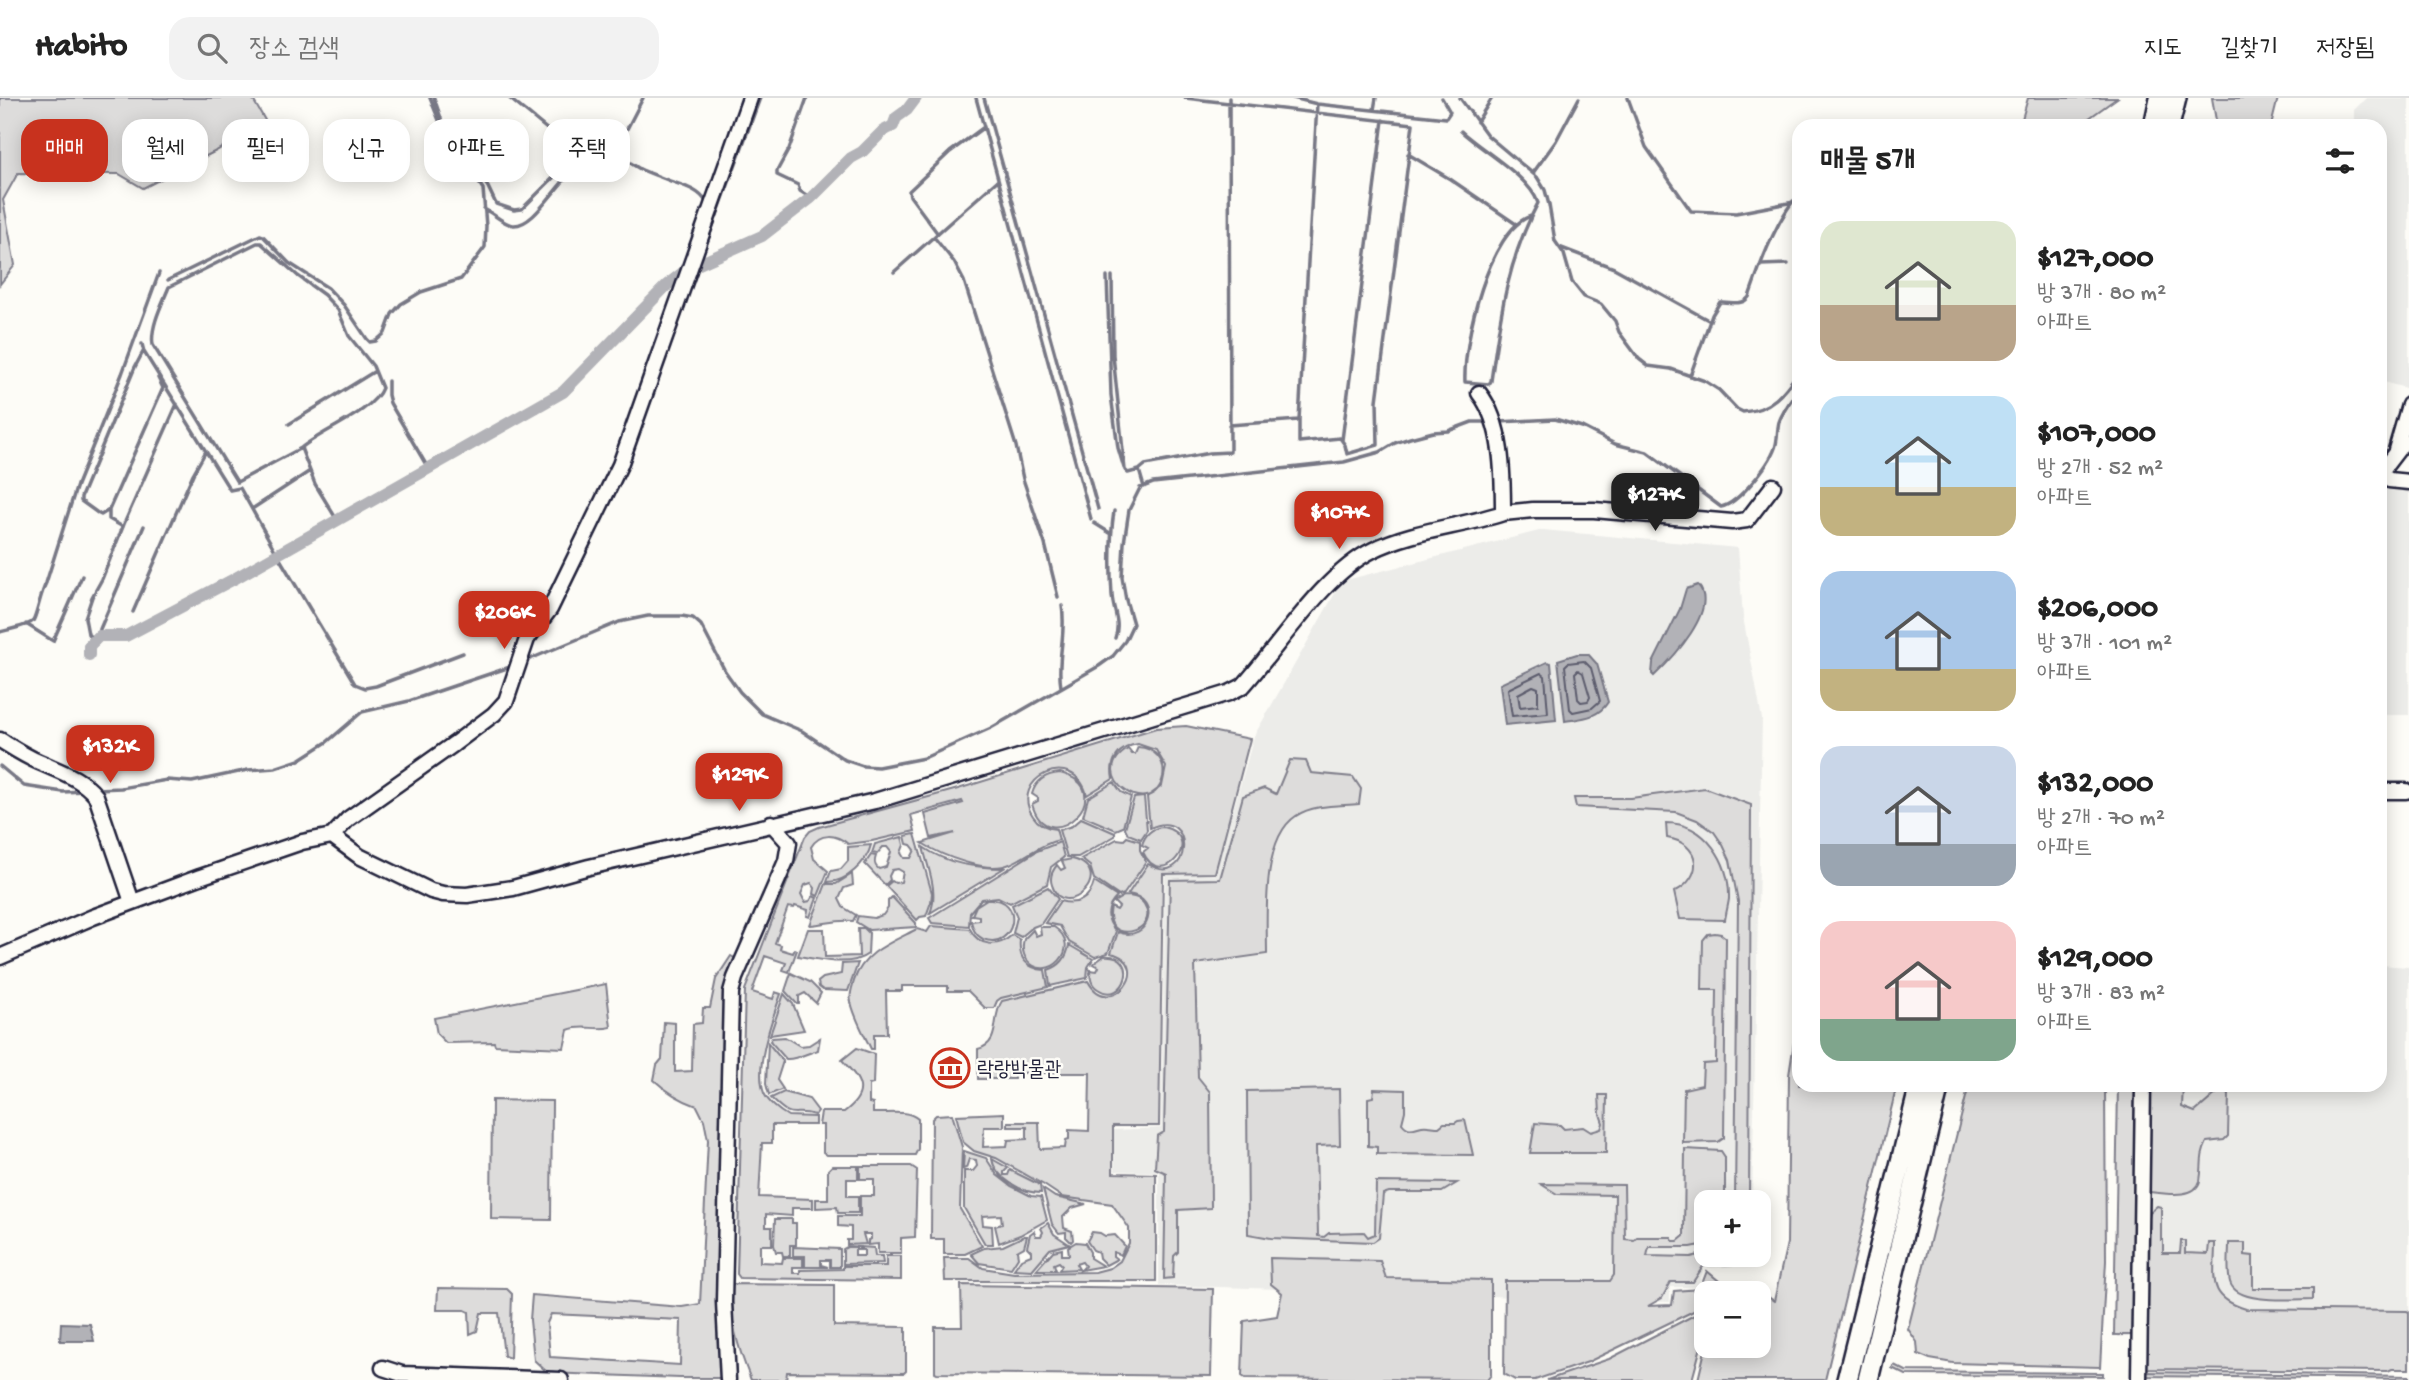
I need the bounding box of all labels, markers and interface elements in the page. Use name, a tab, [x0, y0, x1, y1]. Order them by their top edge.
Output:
search box	[169, 17, 659, 80]
text: Habito	[35, 29, 127, 67]
icon: search	[193, 29, 231, 67]
text: 장소 검색	[249, 35, 339, 66]
text: 지도	[2144, 35, 2182, 64]
text: 길찾기	[2220, 35, 2278, 64]
text: 저장됨	[2316, 35, 2374, 64]
chip: 매매	[21, 119, 108, 182]
chip: 월세	[122, 119, 208, 182]
chip: 필터	[222, 119, 309, 182]
chip: 신규	[323, 119, 410, 182]
chip: 아파트	[424, 119, 529, 182]
chip: 주택	[543, 119, 630, 182]
icon: filters	[2321, 142, 2359, 180]
text: 매물 5개	[1820, 146, 1915, 181]
text: $127,000	[2037, 243, 2153, 278]
icon: home	[1876, 249, 1960, 333]
text: 방 3개 · 80 m²	[2037, 281, 2166, 308]
text: 아파트	[2037, 311, 2093, 338]
text: $107,000	[2037, 418, 2156, 453]
icon: home	[1876, 424, 1960, 508]
text: 방 2개 · 52 m²	[2037, 456, 2163, 483]
pin: $127K	[1606, 474, 1704, 533]
text: $127K	[1627, 482, 1683, 509]
text: 아파트	[2037, 486, 2093, 513]
pin: $107K	[1290, 491, 1388, 551]
text: $107K	[1310, 500, 1368, 527]
pin: $206K	[455, 592, 553, 651]
text: $206,000	[2037, 593, 2158, 628]
icon: home	[1876, 599, 1960, 683]
text: $206K	[475, 600, 534, 627]
text: 방 3개 · 101 m²	[2037, 631, 2172, 658]
text: 아파트	[2037, 661, 2093, 688]
pin: $132K	[61, 726, 159, 785]
text: $132K	[82, 734, 138, 761]
pin: $129K	[690, 754, 788, 813]
text: $129K	[711, 762, 767, 789]
text: $132,000	[2037, 768, 2153, 803]
icon: home	[1876, 774, 1960, 858]
text: 방 2개 · 70 m²	[2037, 806, 2165, 833]
text: 아파트	[2037, 836, 2093, 863]
text: $129,000	[2037, 943, 2153, 978]
icon: home	[1876, 949, 1960, 1033]
text: 방 3개 · 83 m²	[2037, 981, 2165, 1008]
text: 아파트	[2037, 1011, 2093, 1038]
museum icon: 락랑박물관	[929, 1047, 971, 1089]
place label: 락랑박물관	[977, 1059, 1062, 1084]
map controls	[1694, 1190, 1771, 1358]
button: +	[1694, 1190, 1771, 1267]
button: −	[1694, 1281, 1771, 1358]

